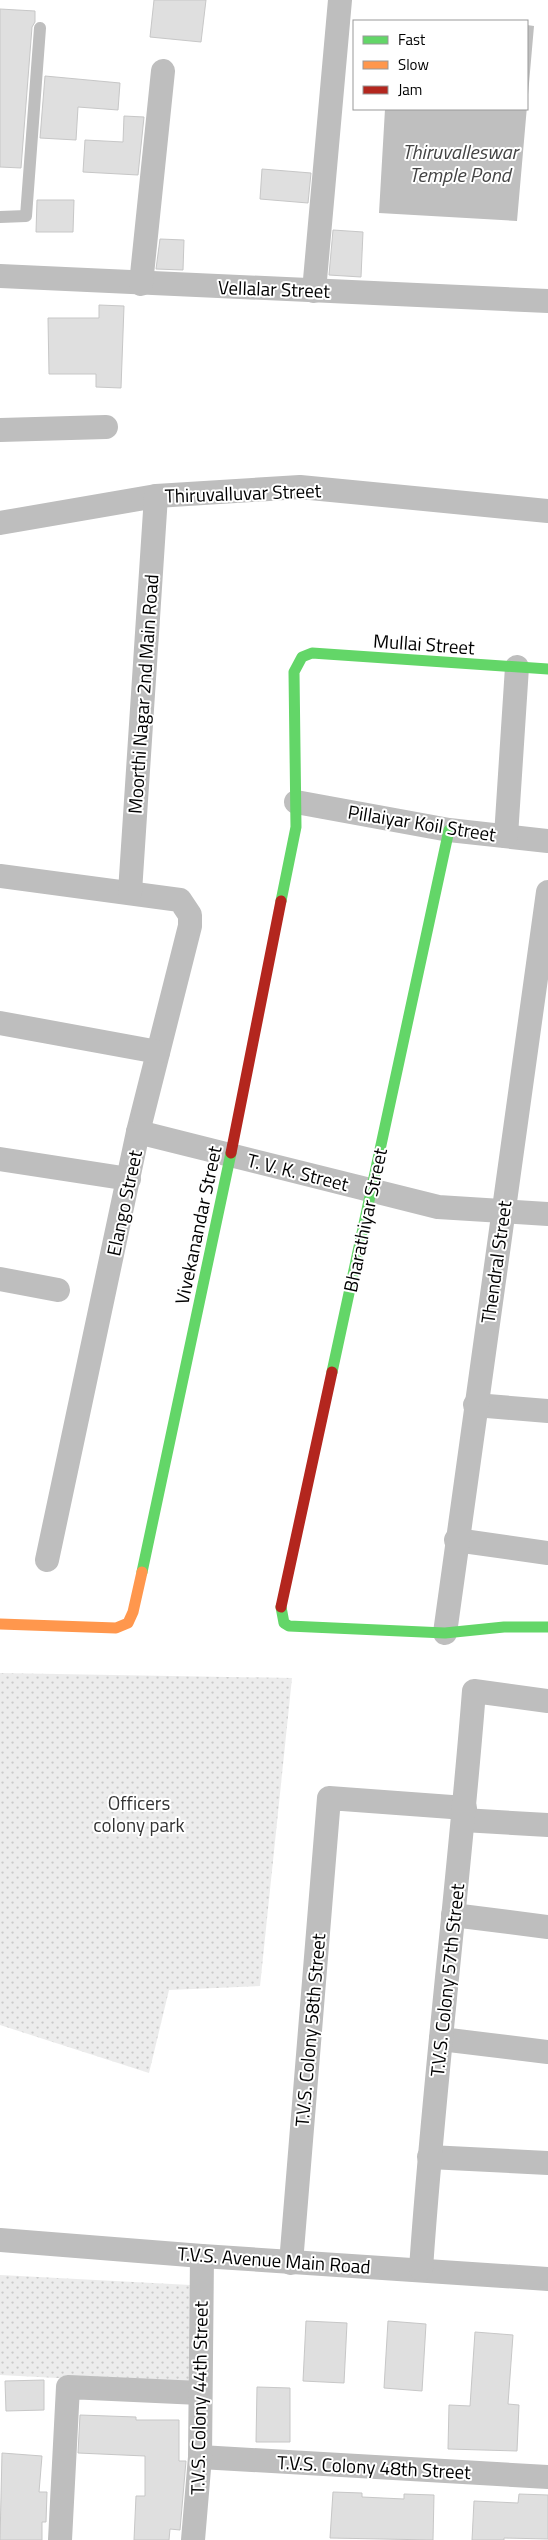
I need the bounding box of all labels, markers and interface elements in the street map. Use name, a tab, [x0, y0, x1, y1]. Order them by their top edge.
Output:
legend	[353, 20, 528, 110]
text: Fast	[398, 28, 426, 51]
text: Slow	[398, 53, 429, 76]
text: Jam	[398, 78, 422, 101]
water label: Thiruvalleswar Temple Pond	[402, 136, 521, 190]
street label: Vellalar Street	[218, 272, 331, 305]
street label: Thiruvalluvar Street	[164, 475, 322, 510]
street label: Moorthi Nagar 2nd Main Road	[120, 573, 165, 815]
street label: Mullai Street	[372, 625, 476, 662]
street label: Pillaiyar Koil Street	[346, 796, 498, 849]
street label: Vivekanandar Street	[167, 1143, 229, 1307]
street label: T. V. K. Street	[244, 1145, 352, 1198]
street label: Bharathiyar Street	[335, 1145, 394, 1295]
street label: Elango Street	[98, 1147, 149, 1259]
street label: Thendral Street	[473, 1198, 519, 1325]
park label: Officers colony park	[93, 1788, 185, 1839]
street label: T.V.S. Colony 57th Street	[422, 1882, 471, 2078]
street label: T.V.S. Colony 58th Street	[287, 1932, 332, 2128]
street label: T.V.S. Avenue Main Road	[177, 2238, 372, 2281]
street label: T.V.S. Colony 44th Street	[182, 2300, 215, 2495]
street label: T.V.S. Colony 48th Street	[276, 2447, 472, 2486]

